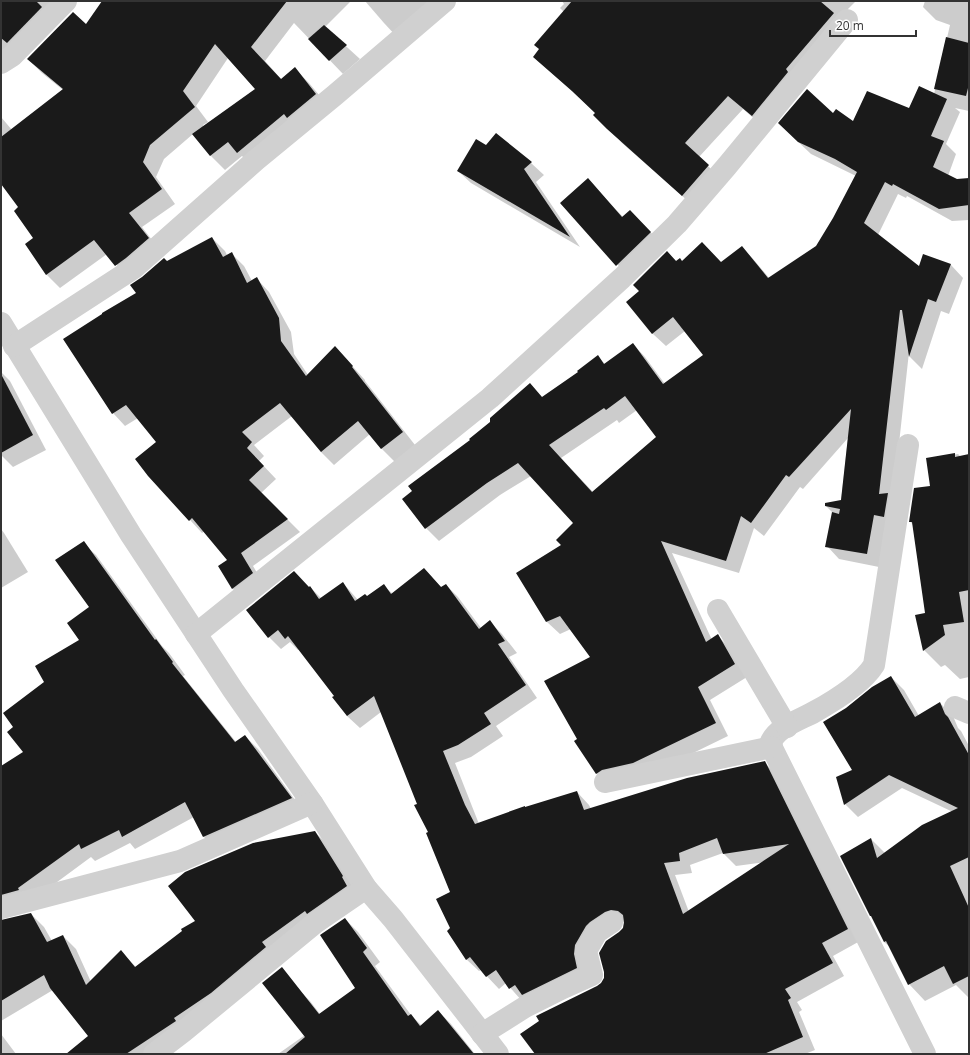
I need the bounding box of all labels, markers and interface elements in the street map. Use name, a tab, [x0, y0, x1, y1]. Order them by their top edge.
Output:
scale bar	[830, 12, 916, 38]
text: 20 m	[836, 17, 864, 34]

